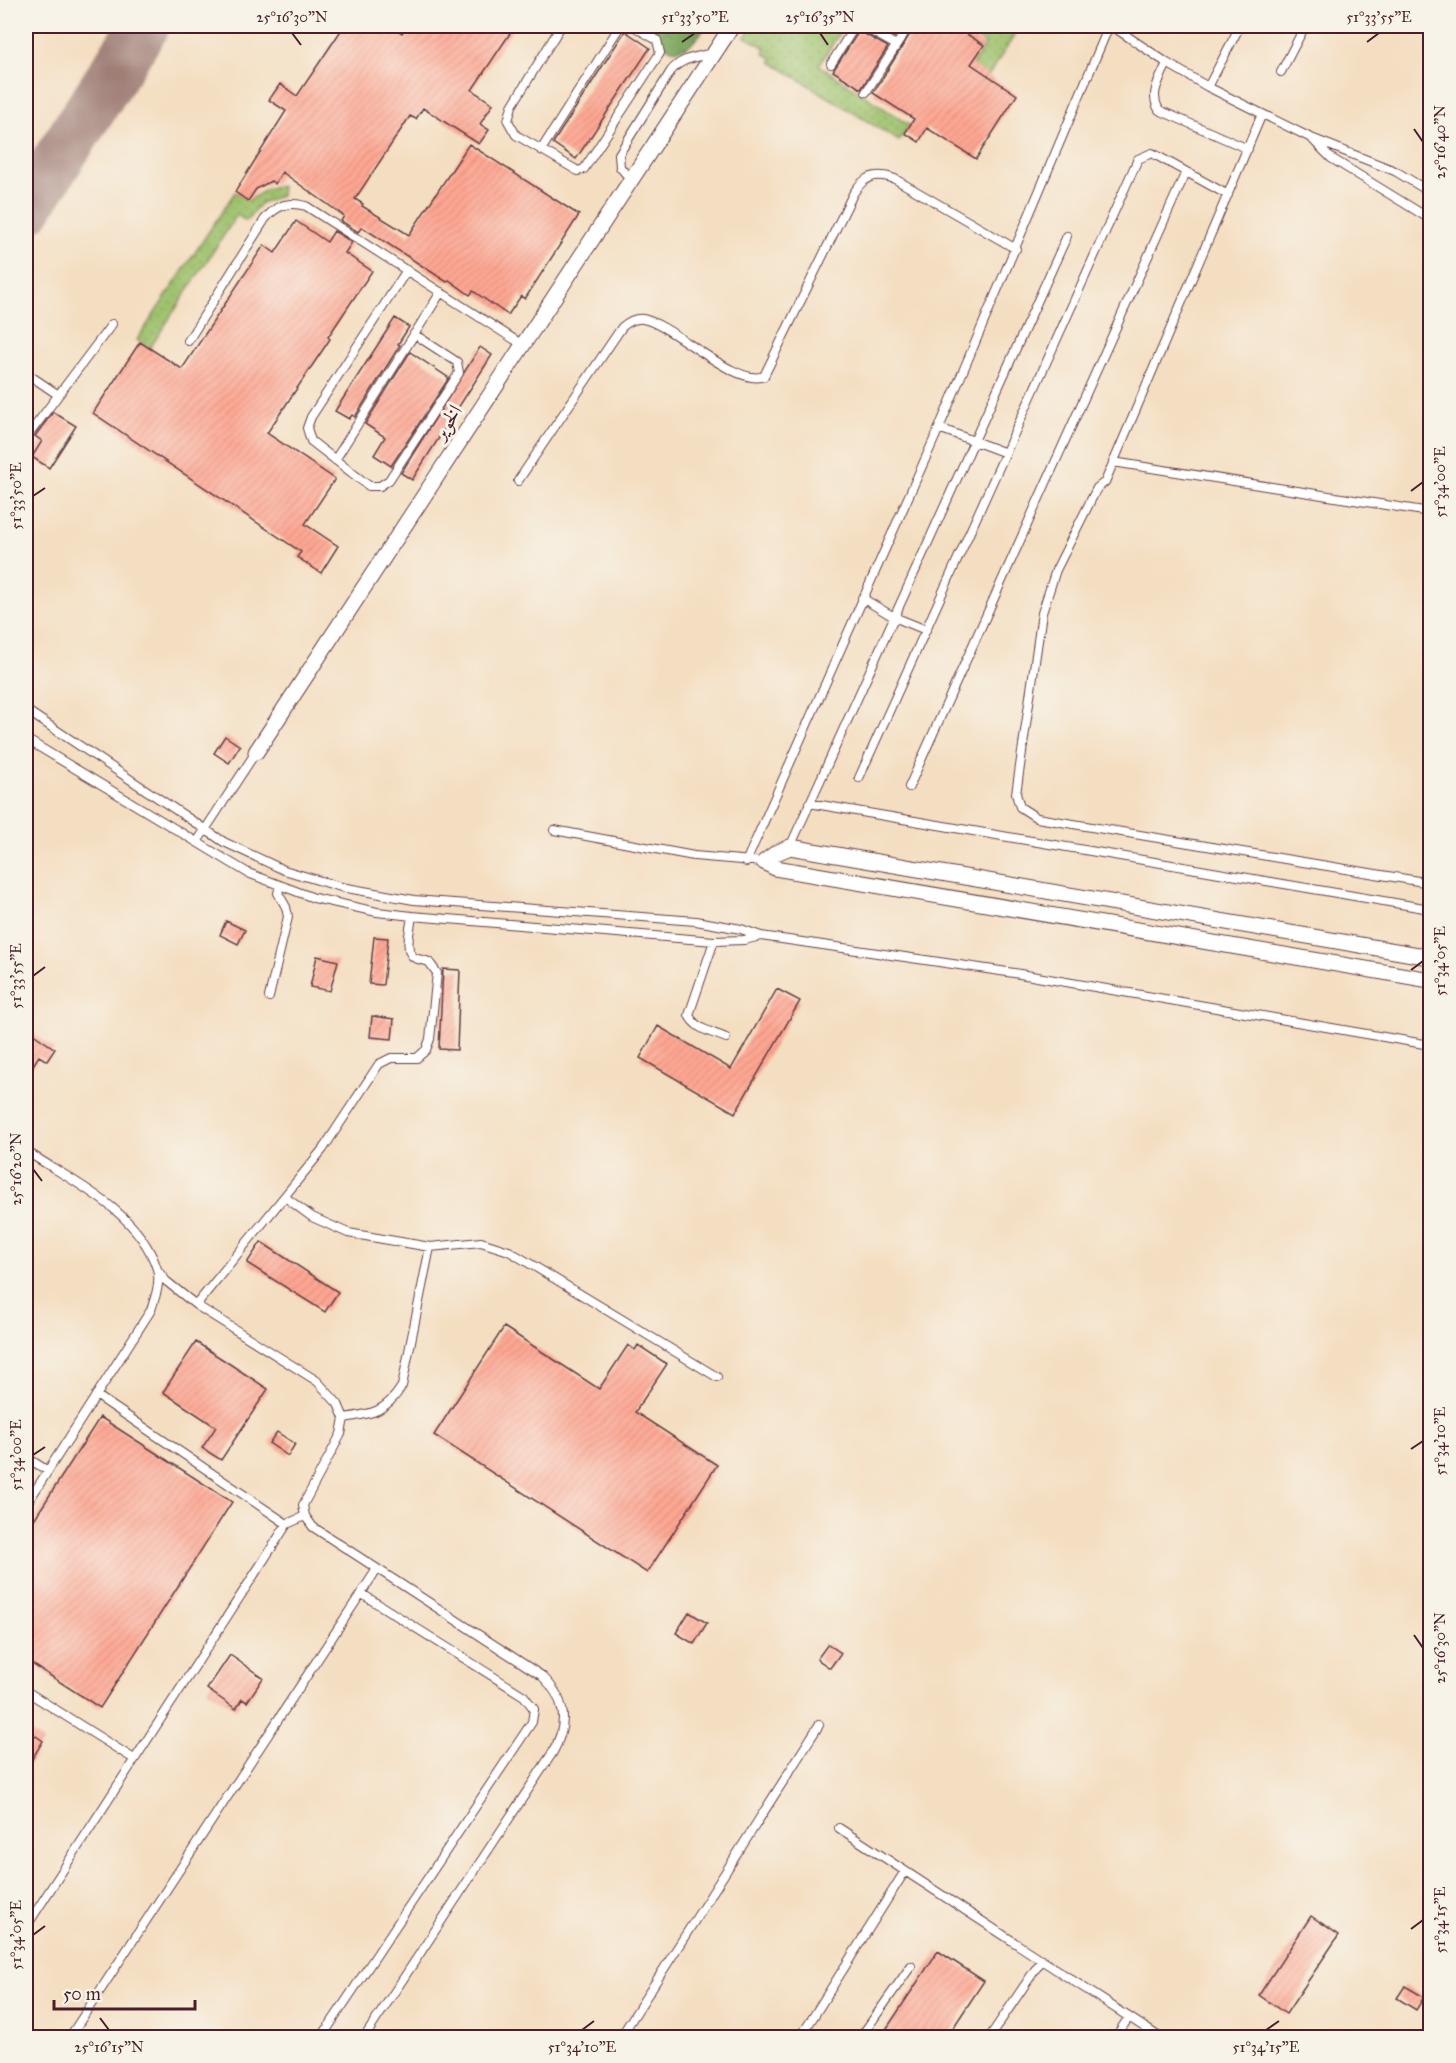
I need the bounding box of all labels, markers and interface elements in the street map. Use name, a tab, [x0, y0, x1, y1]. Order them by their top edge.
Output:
text: 25°16'30"N	[256, 8, 328, 26]
text: 51°33'50"E	[661, 8, 729, 26]
text: 25°16'35"N	[785, 8, 855, 26]
text: 51°33'55"E	[1346, 8, 1412, 26]
text: 25°16'40"N	[1431, 105, 1449, 179]
street label: الخوير	[425, 399, 468, 446]
text: 51°34'00"E	[1431, 446, 1449, 518]
text: 51°33'50"E	[7, 462, 25, 530]
text: 51°34'05"E	[1431, 926, 1449, 996]
text: 51°33'55"E	[7, 943, 25, 1009]
text: 25°16'20"N	[7, 1132, 25, 1205]
text: 51°34'10"E	[1431, 1406, 1449, 1475]
text: 51°34'00"E	[7, 1419, 25, 1491]
text: 25°16'30"N	[1431, 1612, 1449, 1684]
text: 51°34'15"E	[1431, 1886, 1449, 1953]
text: 51°34'05"E	[7, 1900, 25, 1970]
scale bar	[54, 1973, 195, 2011]
text: 50 m	[63, 1983, 101, 2005]
text: 25°16'15"N	[74, 2038, 144, 2056]
text: 51°34'10"E	[548, 2038, 617, 2056]
text: 51°34'15"E	[1233, 2038, 1300, 2056]

